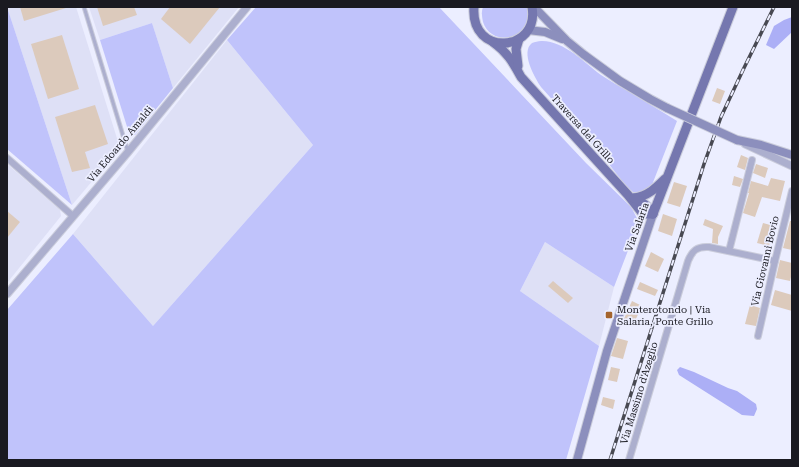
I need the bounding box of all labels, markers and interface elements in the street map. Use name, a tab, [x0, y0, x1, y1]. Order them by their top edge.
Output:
street label: Traversa del Grillo	[549, 92, 617, 166]
street label: Via Edoardo Amaldi	[85, 104, 155, 184]
street label: Via Salaria	[623, 201, 651, 253]
street label: Via Giovanni Bovio	[749, 215, 781, 307]
place label: Monterotondo | Via Salaria, Ponte Grillo	[617, 304, 713, 327]
marker: Monterotondo | Via Salaria, Ponte Grillo	[604, 310, 614, 320]
street label: Via Massimo d'Azeglio	[618, 341, 660, 445]

